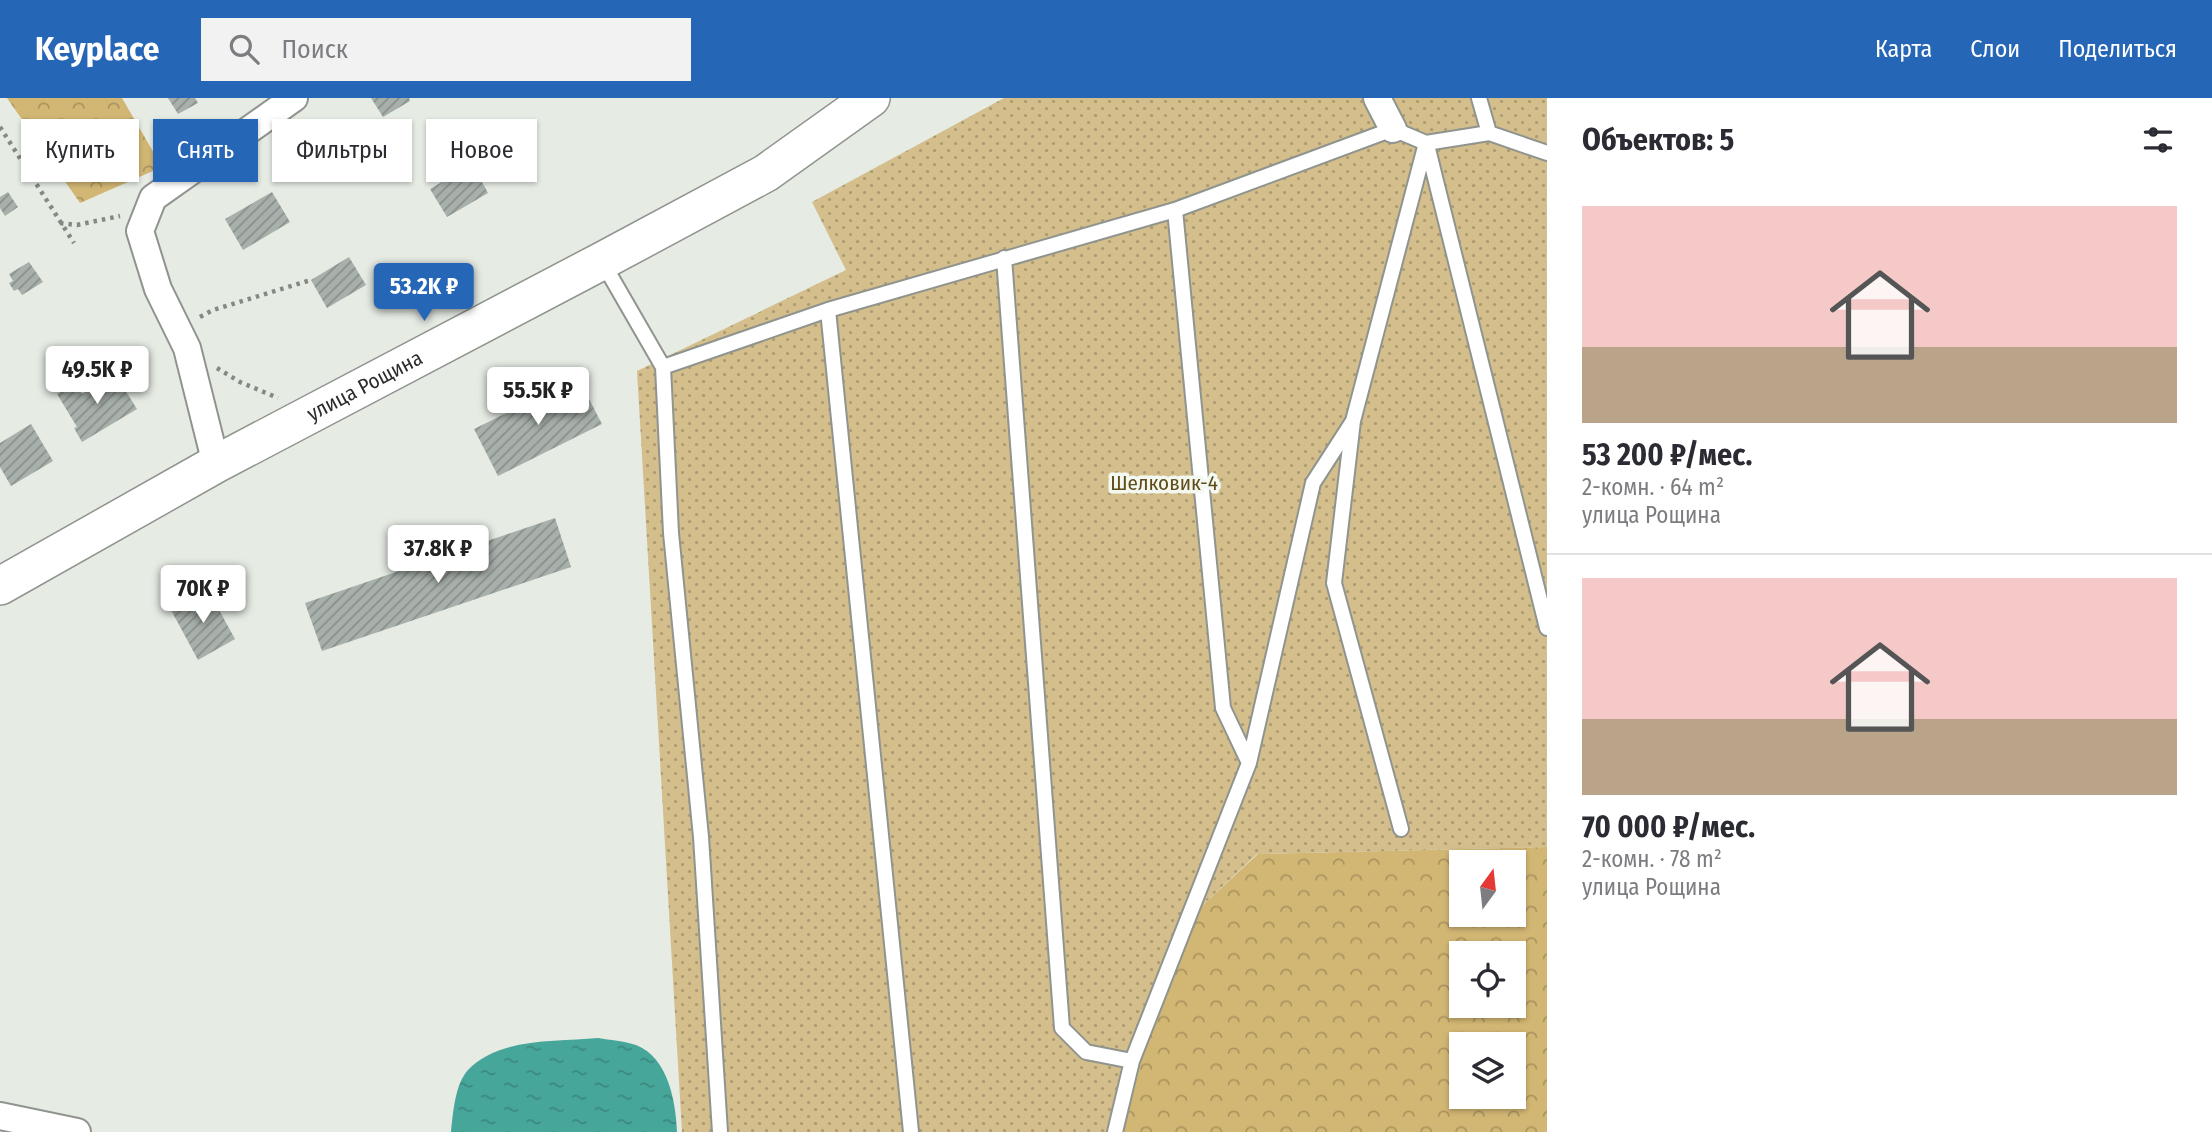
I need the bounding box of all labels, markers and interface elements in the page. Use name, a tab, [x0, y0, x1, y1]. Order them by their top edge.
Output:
search box	[201, 18, 691, 81]
text: Keyplace	[35, 29, 159, 69]
icon: search	[225, 30, 263, 68]
text: Поиск	[281, 34, 348, 65]
text: Карта	[1875, 35, 1932, 63]
text: Слои	[1970, 35, 2020, 63]
text: Поделиться	[2058, 35, 2177, 63]
chip: Купить	[21, 119, 139, 182]
chip: Снять	[153, 119, 258, 182]
chip: Фильтры	[272, 119, 412, 182]
chip: Новое	[426, 119, 537, 182]
icon: filters	[2139, 121, 2177, 159]
text: Объектов: 5	[1582, 122, 1734, 158]
icon: home	[1817, 252, 1943, 378]
pin: 53.2K ₽	[359, 264, 489, 323]
text: 53.2K ₽	[390, 272, 458, 300]
street label: улица Рощина	[302, 345, 427, 427]
pin: 49.5K ₽	[32, 346, 162, 406]
text: 49.5K ₽	[62, 355, 132, 383]
pin: 55.5K ₽	[473, 368, 603, 427]
text: 55.5K ₽	[503, 376, 573, 404]
text: 53 200 ₽/мес.	[1582, 437, 1752, 473]
park label: Шелковик-4	[1110, 470, 1218, 496]
text: 2-комн. · 64 m²	[1582, 473, 1724, 501]
text: улица Рощина	[1582, 501, 1721, 529]
pin: 37.8K ₽	[373, 526, 503, 585]
text: 37.8K ₽	[404, 534, 472, 562]
pin: 70K ₽	[154, 566, 252, 625]
text: 70K ₽	[177, 574, 229, 602]
icon: home	[1817, 624, 1943, 750]
text: 70 000 ₽/мес.	[1582, 809, 1755, 845]
text: 2-комн. · 78 m²	[1582, 845, 1722, 873]
north arrow	[1449, 850, 1526, 928]
map controls	[1449, 850, 1526, 1109]
text: улица Рощина	[1582, 873, 1721, 901]
button: locate	[1449, 941, 1526, 1018]
button: layers	[1449, 1032, 1526, 1109]

